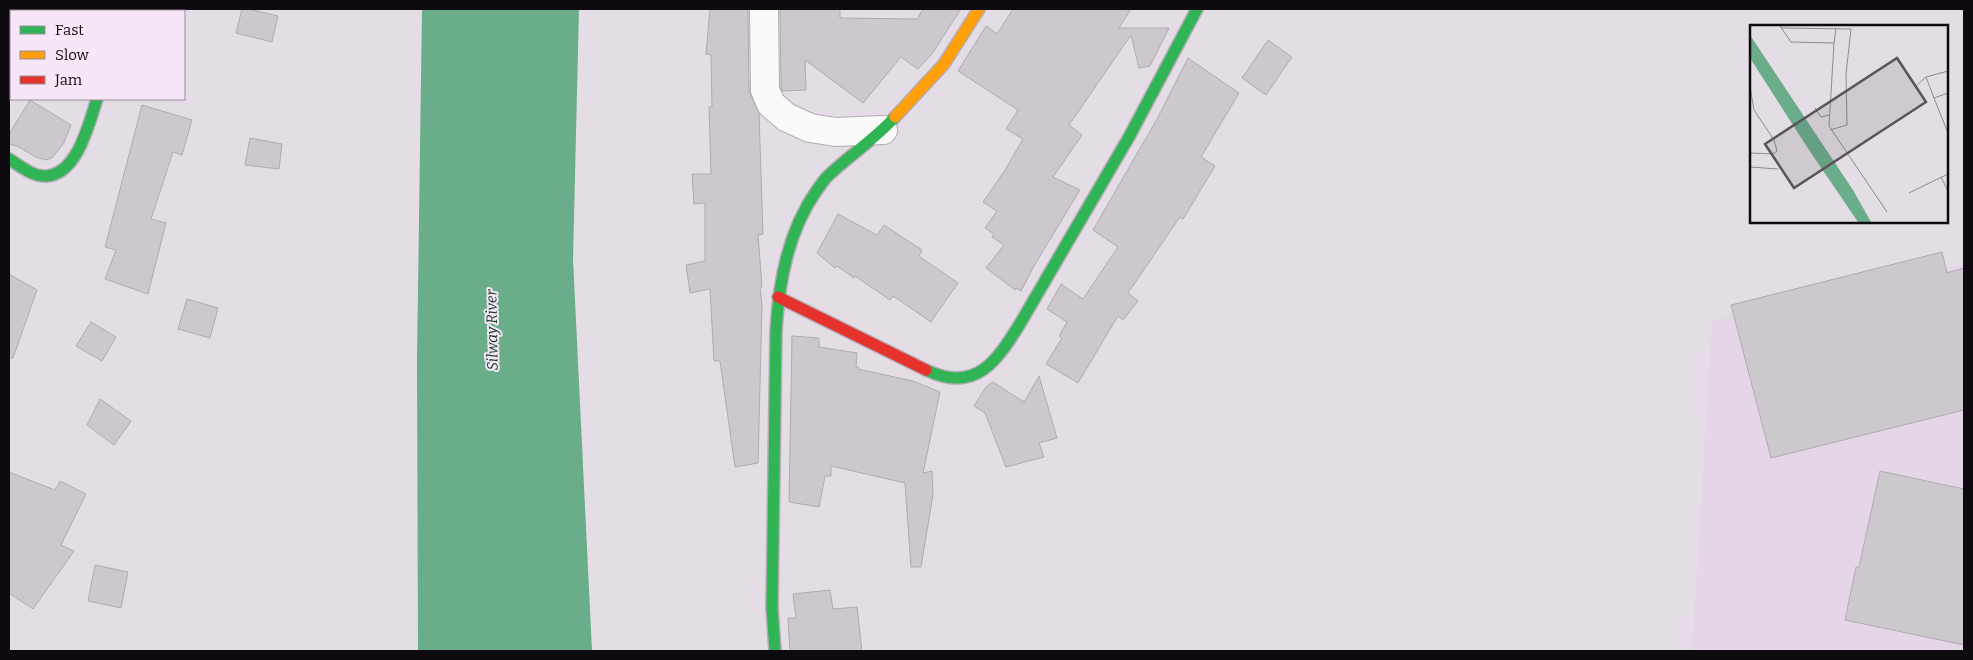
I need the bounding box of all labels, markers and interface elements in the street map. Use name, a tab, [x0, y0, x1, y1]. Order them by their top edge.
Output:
legend	[10, 10, 185, 100]
text: Fast	[55, 21, 84, 39]
inset map	[1750, 25, 1948, 222]
text: Slow	[55, 46, 90, 64]
text: Jam	[54, 71, 83, 89]
water label: Silway River	[482, 288, 502, 371]

